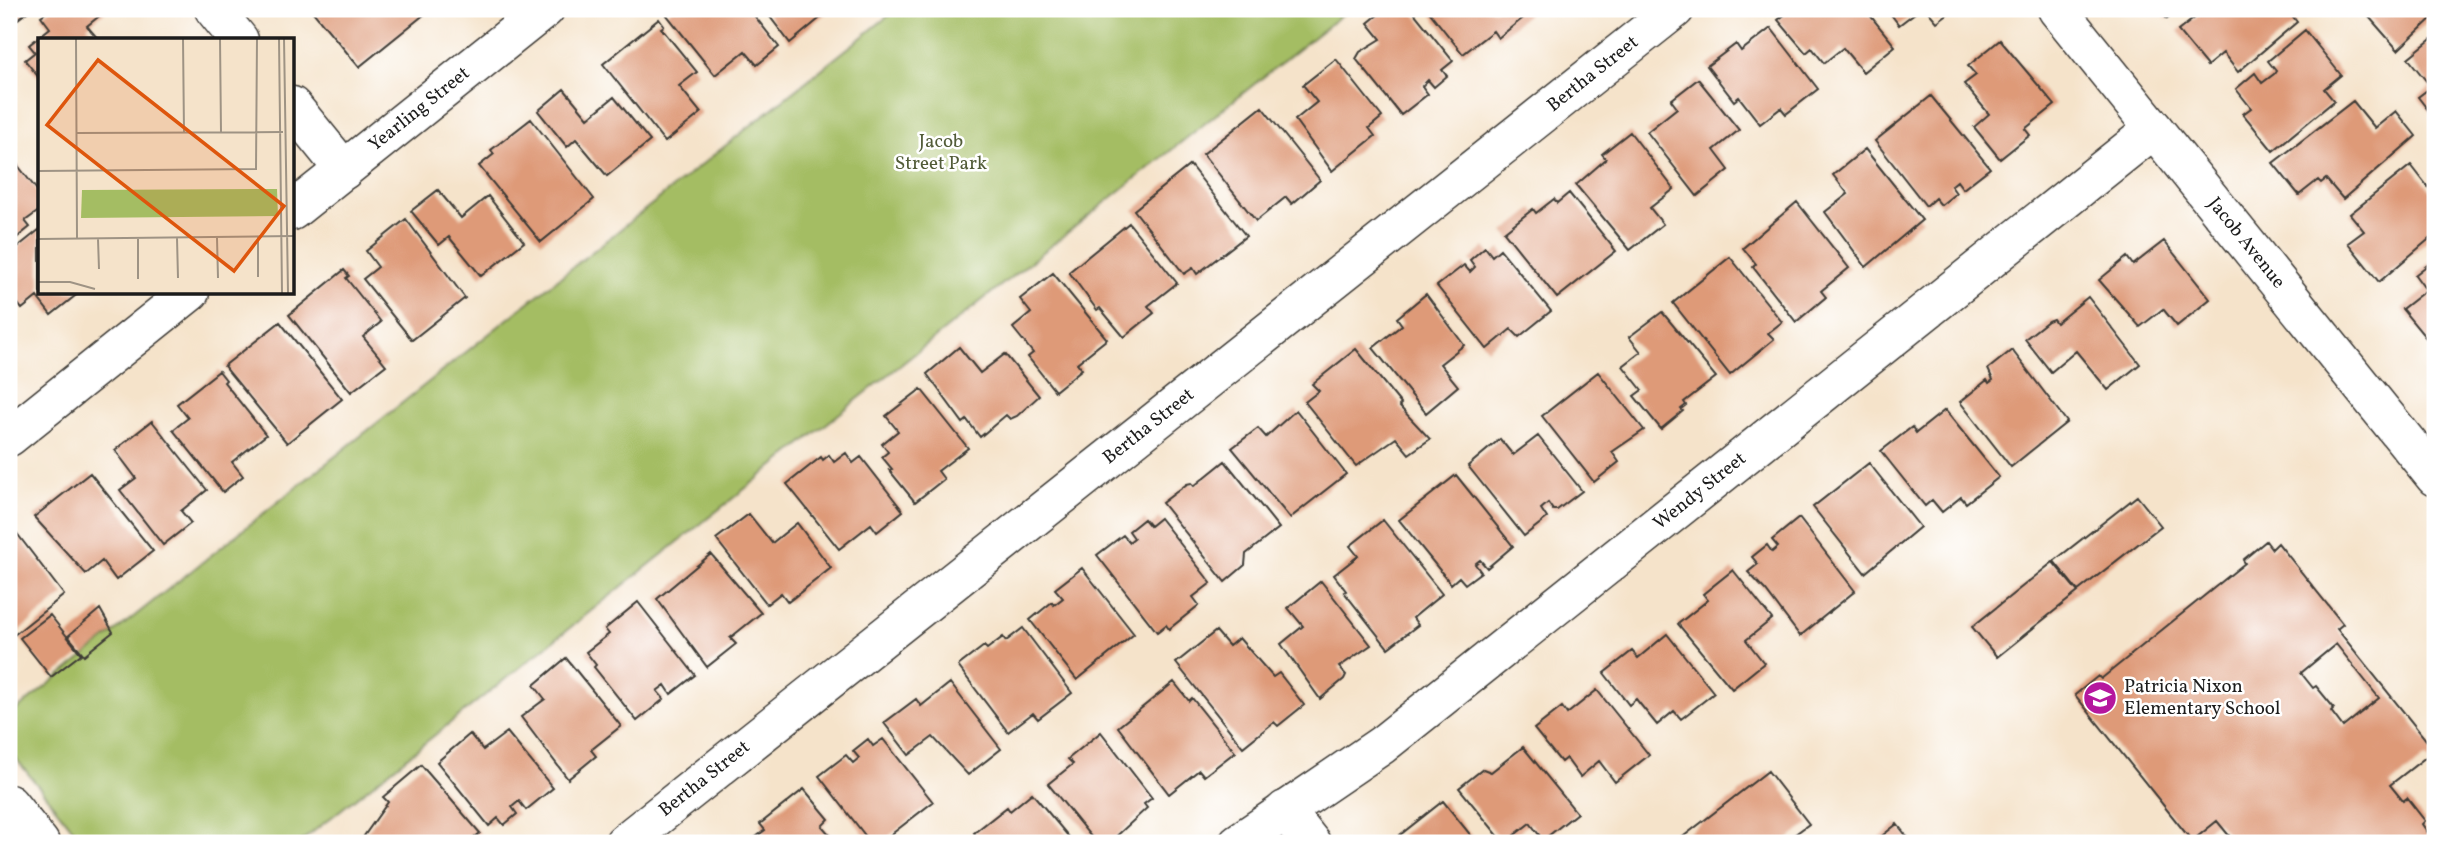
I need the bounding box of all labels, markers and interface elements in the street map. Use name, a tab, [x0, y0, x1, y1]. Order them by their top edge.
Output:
street label: Bertha Street	[1542, 30, 1644, 118]
inset map	[38, 38, 294, 294]
street label: Yearling Street	[363, 61, 476, 158]
park label: Jacob Street Park	[895, 129, 987, 177]
street label: Jacob Avenue	[2201, 192, 2291, 294]
street label: Bertha Street	[1098, 382, 1200, 471]
street label: Wendy Street	[1648, 446, 1752, 536]
place label: Patricia Nixon Elementary School	[2124, 674, 2281, 722]
school or university icon: Patricia Nixon Elementary School	[2081, 679, 2119, 717]
street label: Bertha Street	[654, 734, 756, 823]

